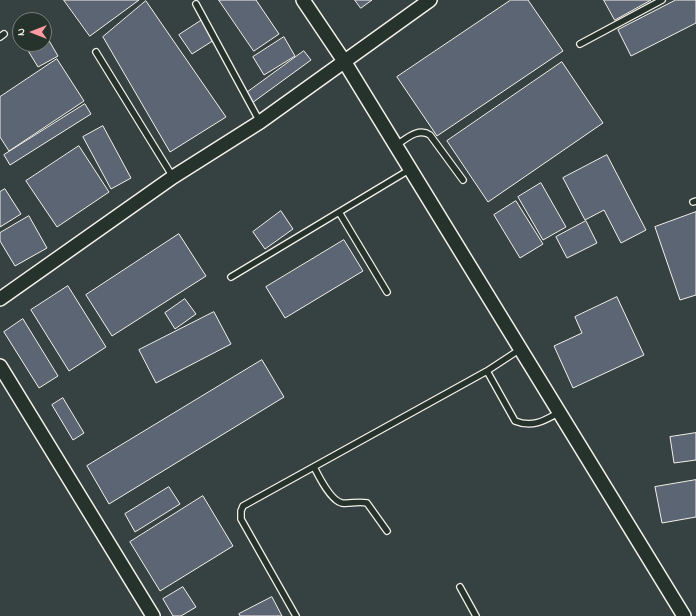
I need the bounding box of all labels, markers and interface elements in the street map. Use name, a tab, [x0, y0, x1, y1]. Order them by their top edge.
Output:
north arrow	[12, 12, 52, 52]
text: N	[13, 28, 29, 36]

